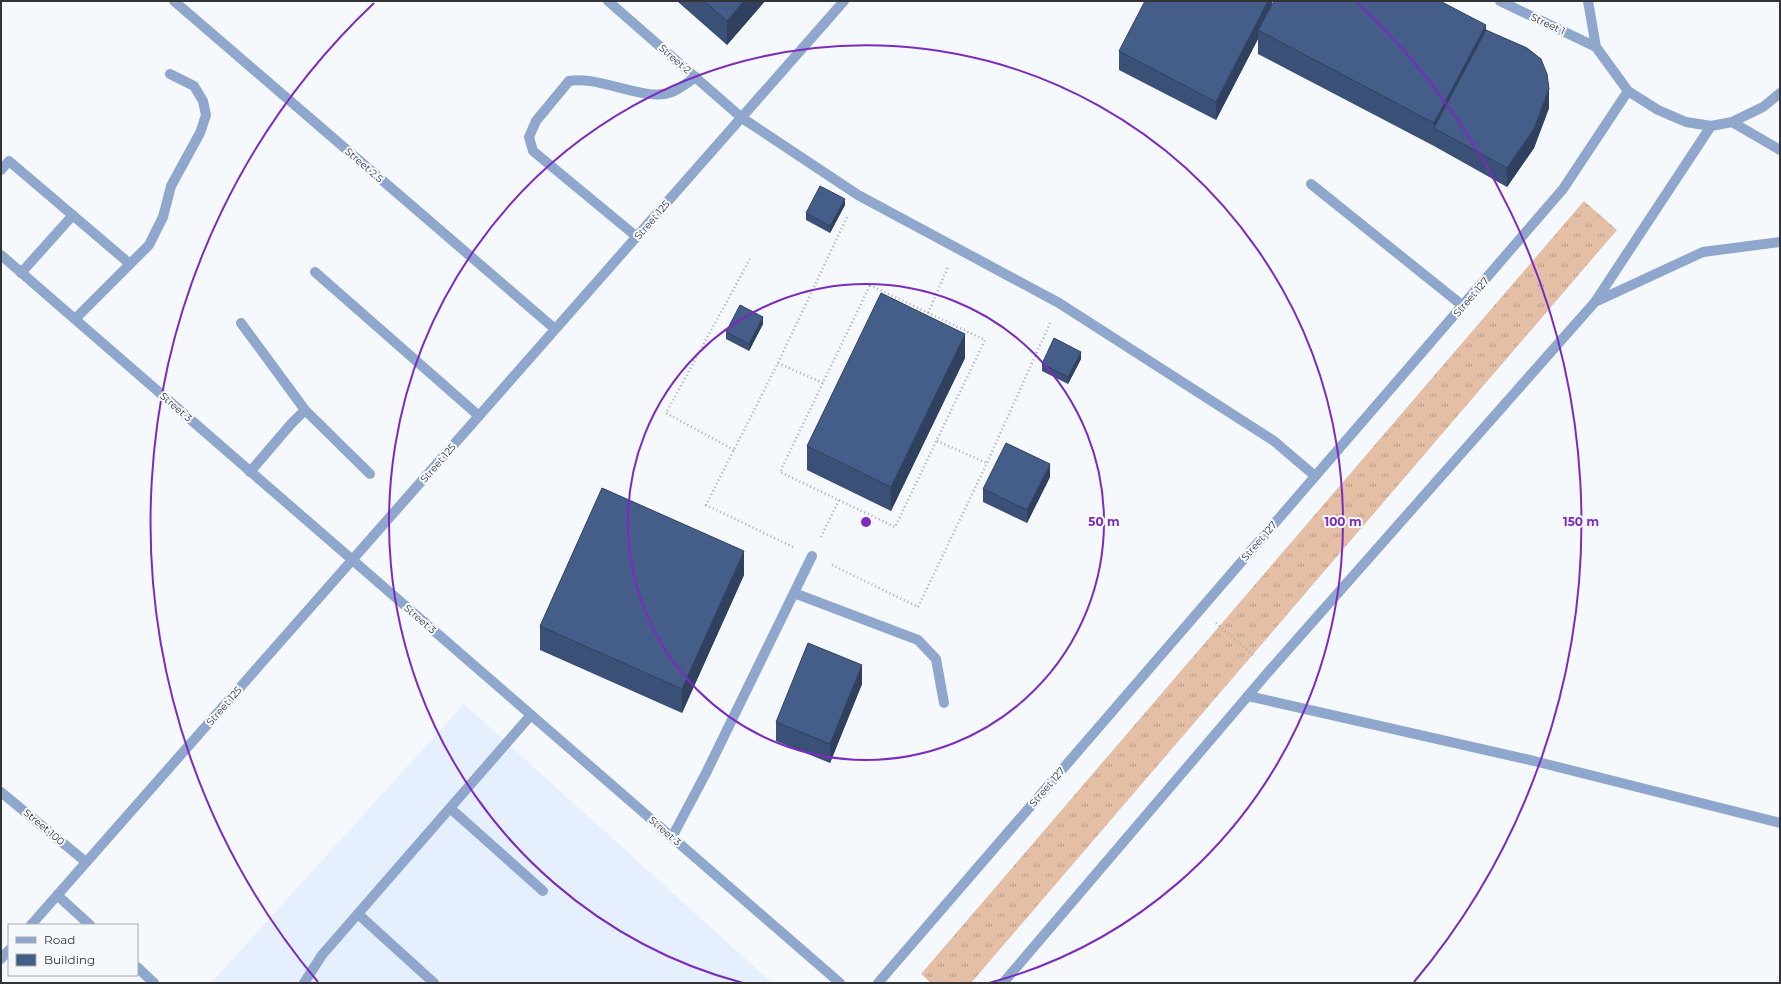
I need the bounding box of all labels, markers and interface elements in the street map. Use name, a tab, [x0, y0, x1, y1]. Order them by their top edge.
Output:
street label: Street 1	[1529, 10, 1567, 38]
street label: Street 2	[656, 41, 694, 77]
street label: Street 2.5	[342, 145, 386, 185]
street label: Street 125	[631, 197, 673, 242]
street label: Street 127	[1450, 275, 1492, 319]
street label: Street 3	[157, 389, 195, 425]
street label: Street 125	[417, 440, 459, 485]
text: 50 m	[1088, 514, 1120, 529]
text: 100 m	[1325, 514, 1361, 529]
text: 150 m	[1563, 514, 1599, 529]
centre of rings	[859, 515, 873, 529]
street label: Street 127	[1238, 519, 1280, 563]
street label: Street 3	[401, 601, 439, 637]
street label: Street 125	[203, 683, 245, 728]
street label: Street 127	[1026, 765, 1068, 809]
street label: Street 100	[21, 806, 68, 848]
street label: Street 3	[646, 813, 684, 849]
legend	[8, 924, 138, 976]
text: Road	[44, 932, 75, 947]
text: Building	[44, 952, 95, 967]

